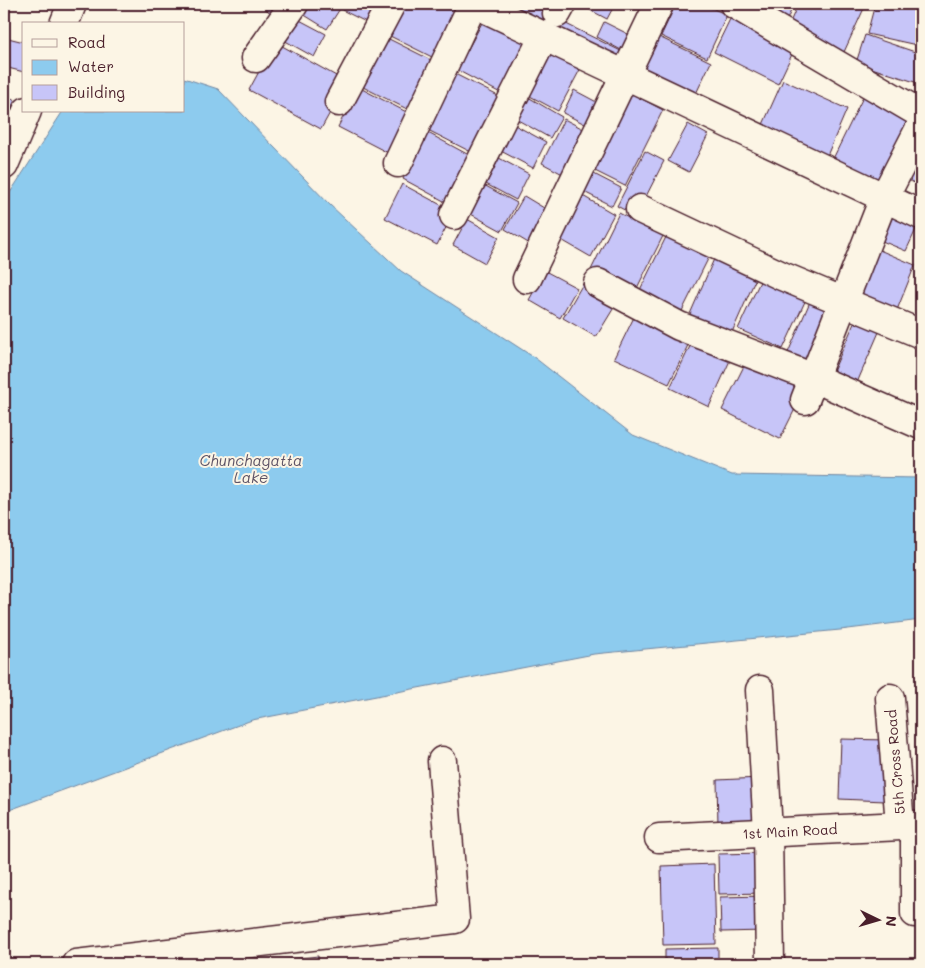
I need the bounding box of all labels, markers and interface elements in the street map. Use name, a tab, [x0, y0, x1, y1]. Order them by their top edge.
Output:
legend	[22, 22, 185, 112]
text: Road	[68, 32, 105, 52]
text: Water	[68, 56, 114, 76]
text: Building	[68, 82, 125, 102]
water label: Chunchagatta Lake	[200, 450, 302, 487]
street label: 5th Cross Road	[881, 709, 909, 815]
street label: 1st Main Road	[742, 819, 838, 843]
north arrow	[852, 896, 902, 946]
text: N	[882, 915, 901, 927]

